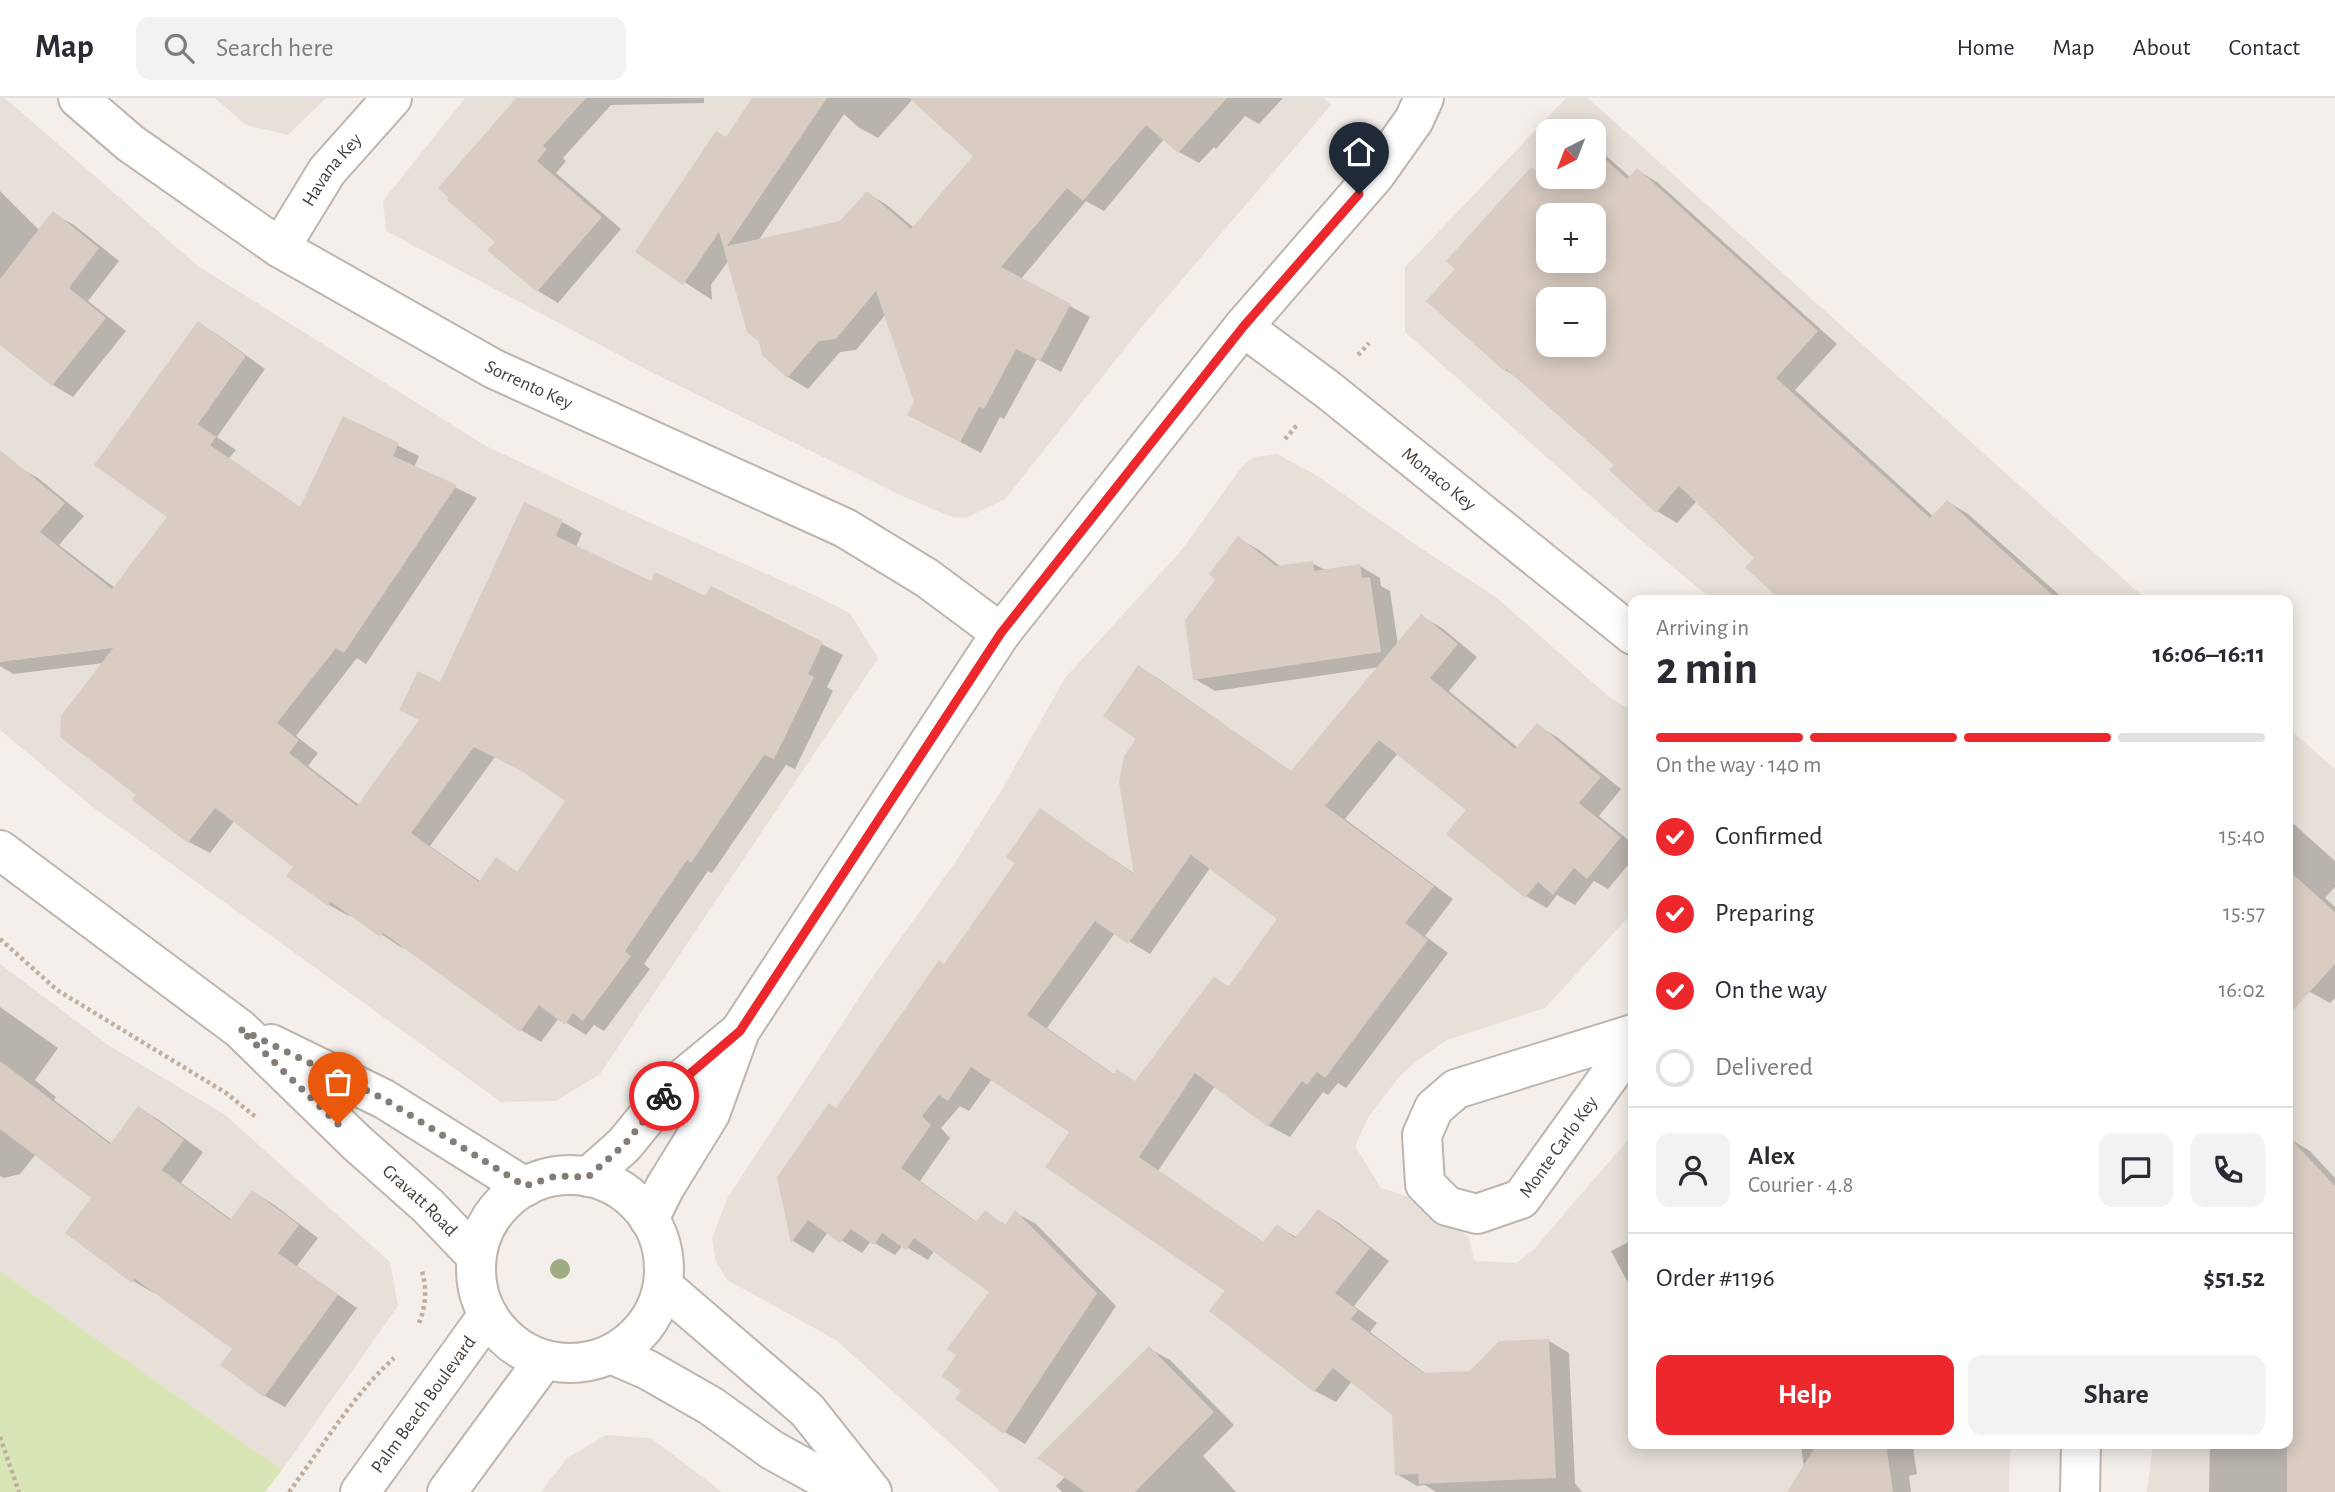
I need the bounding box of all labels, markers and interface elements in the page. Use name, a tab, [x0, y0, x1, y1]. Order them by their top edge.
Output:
search box	[136, 17, 626, 80]
icon: search	[160, 29, 198, 67]
text: Map	[35, 31, 94, 64]
text: Search here	[216, 35, 334, 61]
text: Home	[1957, 36, 2015, 60]
text: Map	[2053, 36, 2095, 60]
text: About	[2133, 36, 2190, 60]
text: Contact	[2228, 36, 2300, 60]
north arrow	[1536, 119, 1606, 189]
map controls	[1536, 119, 1606, 357]
pin	[1329, 122, 1389, 194]
street label: Havana Key	[298, 130, 365, 209]
icon: home	[1340, 133, 1378, 171]
button: +	[1536, 203, 1606, 273]
button: −	[1536, 287, 1606, 357]
street label: Sorrento Key	[482, 357, 575, 413]
street label: Monaco Key	[1398, 444, 1480, 514]
text: Arriving in	[1656, 617, 1749, 640]
text: 16:06–16:11	[2152, 641, 2265, 667]
text: 2 min	[1656, 646, 1758, 692]
text: On the way · 140 m	[1656, 754, 1821, 777]
icon: check	[1656, 818, 1694, 856]
text: Confirmed	[1715, 823, 1823, 849]
text: 15:40	[2219, 825, 2265, 848]
icon: check	[1656, 895, 1694, 933]
text: Preparing	[1715, 900, 1814, 926]
text: 15:57	[2223, 902, 2265, 925]
icon: check	[1656, 972, 1694, 1010]
text: On the way	[1715, 977, 1827, 1003]
text: 16:02	[2218, 979, 2265, 1002]
pin	[308, 1052, 368, 1124]
text: Delivered	[1715, 1054, 1813, 1080]
courier	[629, 1061, 699, 1131]
icon: bag	[319, 1063, 357, 1101]
icon: bike	[645, 1077, 683, 1115]
street label: Monte Carlo Key	[1516, 1093, 1601, 1201]
button: person	[1656, 1133, 1730, 1207]
button: chat	[2099, 1133, 2173, 1207]
button: phone	[2191, 1133, 2265, 1207]
text: Alex	[1748, 1143, 1795, 1169]
street label: Gravatt Road	[379, 1161, 461, 1240]
text: Courier · 4.8	[1748, 1174, 1853, 1197]
text: Order #1196	[1656, 1265, 1775, 1291]
text: $51.52	[2203, 1265, 2265, 1291]
street label: Palm Beach Boulevard	[368, 1332, 479, 1476]
button: Help	[1656, 1355, 1954, 1435]
button: Share	[1968, 1355, 2265, 1435]

